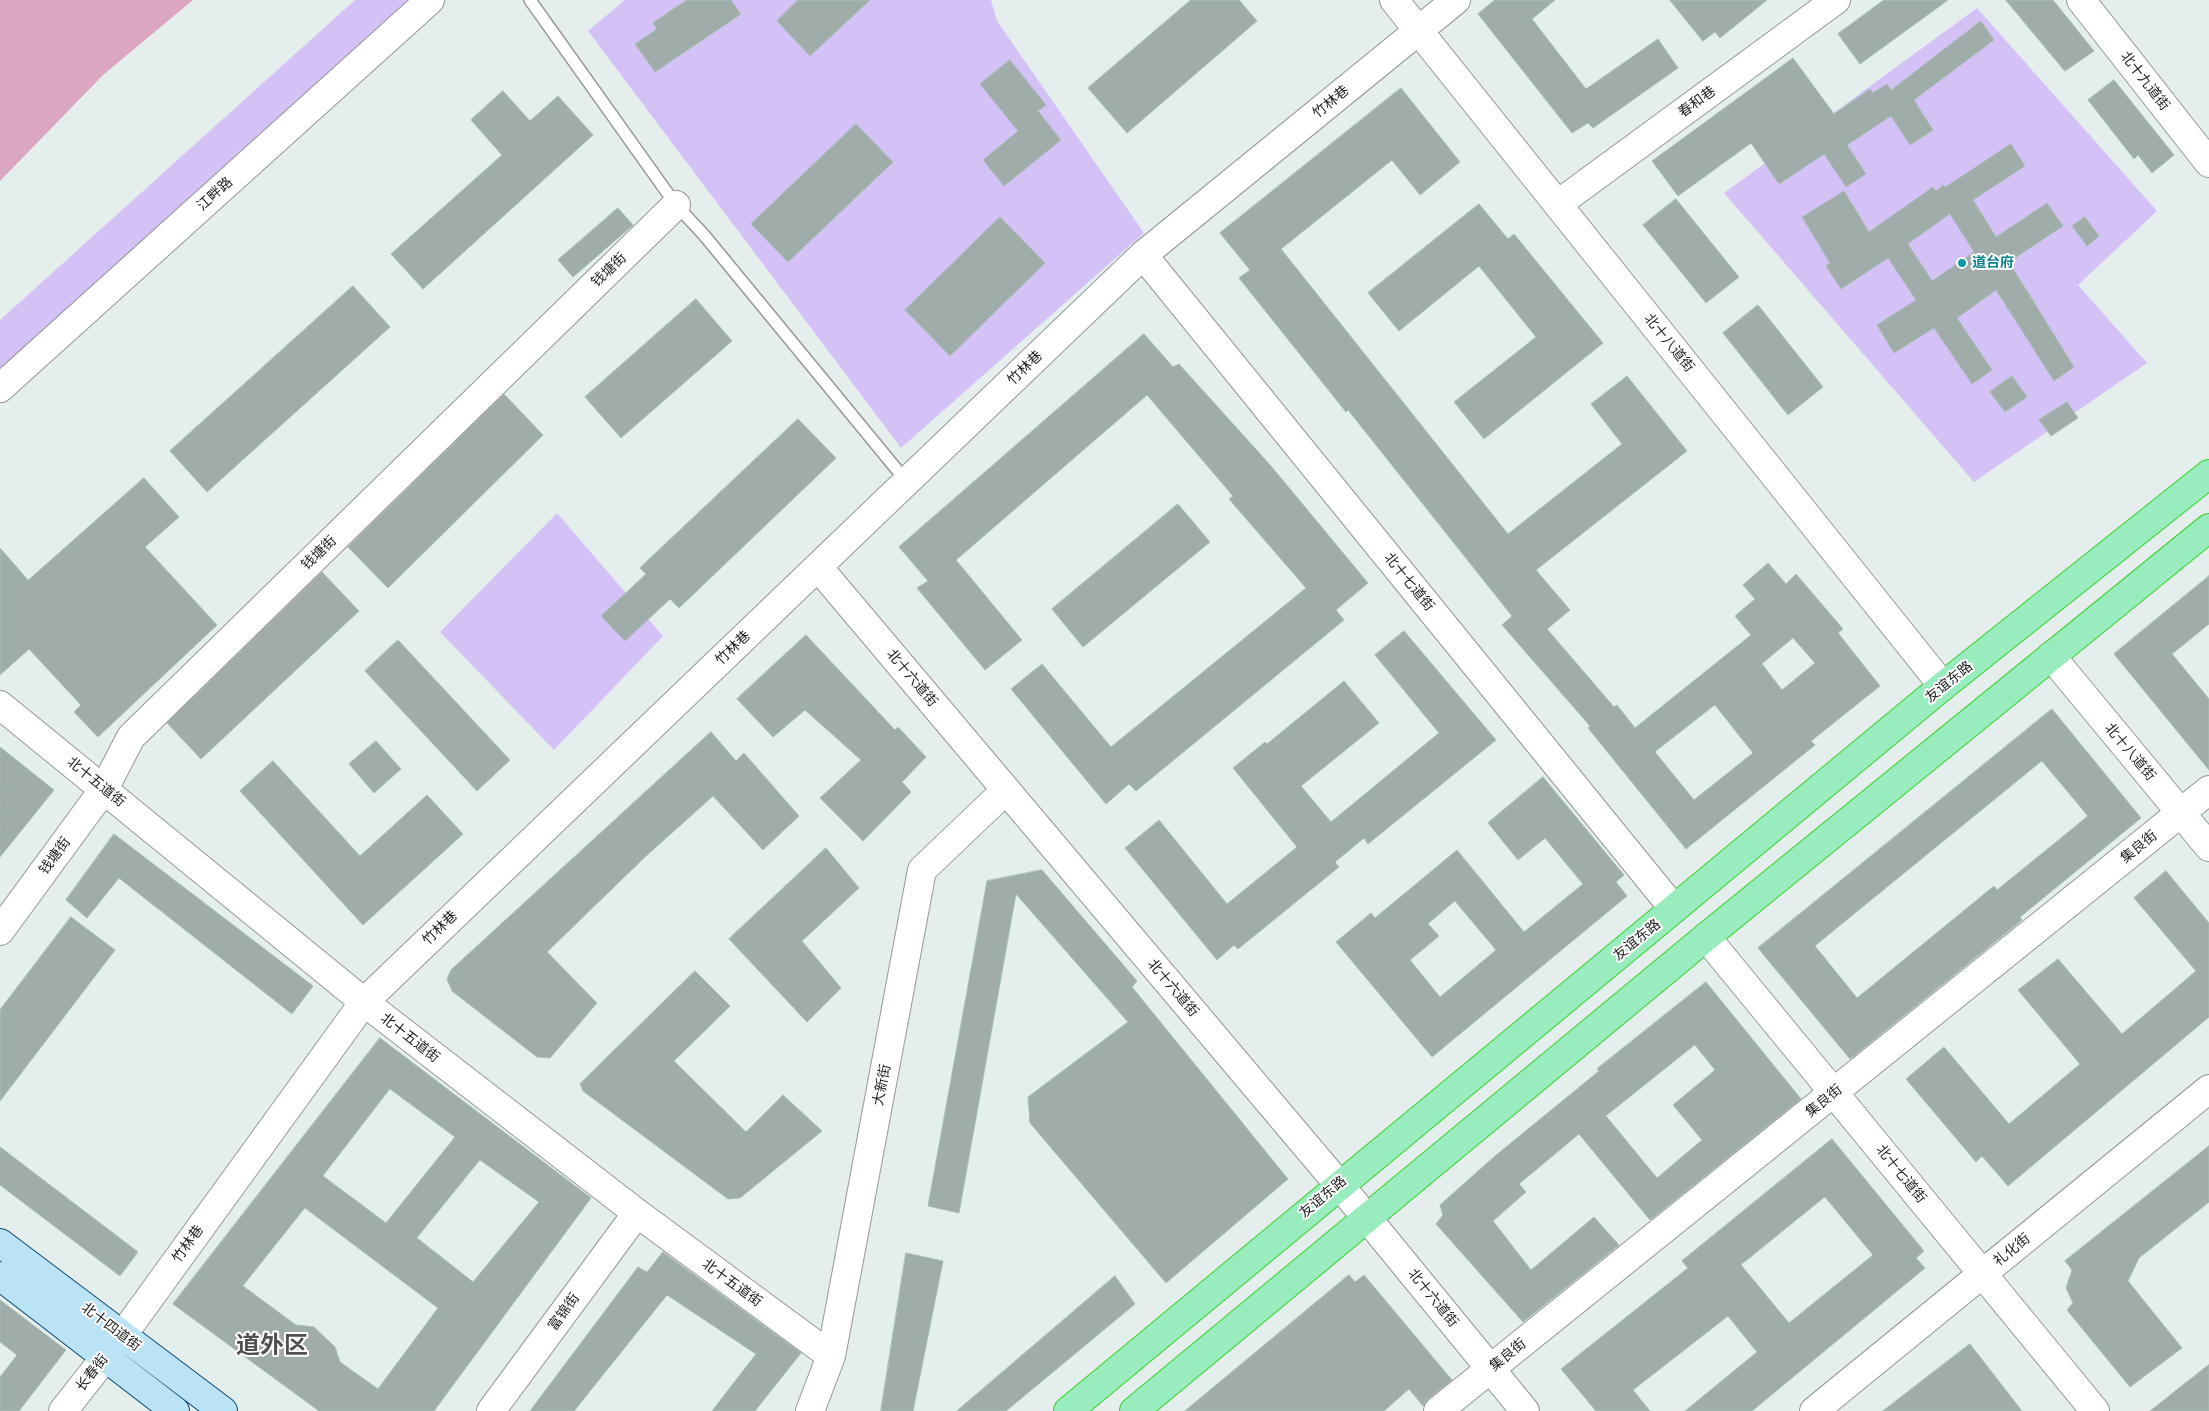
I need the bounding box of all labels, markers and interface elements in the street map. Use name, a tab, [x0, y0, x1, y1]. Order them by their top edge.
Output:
street label: 北十九道街	[2117, 48, 2173, 114]
street label: 竹林巷	[1309, 82, 1353, 122]
street label: 春和巷	[1675, 83, 1719, 121]
street label: 江畔路	[194, 174, 236, 214]
street label: 钱塘街	[588, 249, 630, 291]
place label: 道台府	[1972, 255, 2014, 271]
marker: 道台府	[1956, 257, 1968, 269]
street label: 北十八道街	[1640, 311, 1698, 375]
street label: 竹林巷	[1004, 347, 1046, 389]
street label: 钱塘街	[298, 532, 340, 574]
street label: 北十七道街	[1380, 550, 1438, 614]
street label: 竹林巷	[712, 627, 754, 669]
street label: 北十六道街	[883, 646, 941, 710]
street label: 友谊东路	[1922, 658, 1976, 706]
street label: 北十八道街	[2101, 720, 2159, 784]
street label: 北十五道街	[64, 753, 128, 811]
street label: 集良街	[2117, 827, 2161, 867]
street label: 钱塘街	[36, 834, 74, 878]
street label: 竹林巷	[419, 907, 461, 949]
street label: 友谊东路	[1610, 916, 1664, 964]
street label: 北十六道街	[1144, 956, 1202, 1020]
street label: 北十五道街	[377, 1010, 443, 1066]
street label: 大新街	[870, 1063, 894, 1107]
street label: 集良街	[1802, 1081, 1846, 1121]
street label: 北十七道街	[1872, 1142, 1930, 1206]
street label: 友谊东路	[1296, 1173, 1350, 1221]
street label: 竹林巷	[169, 1222, 207, 1266]
street label: 礼化街	[1990, 1230, 2034, 1270]
street label: 北十五道街	[699, 1256, 765, 1310]
street label: 北十六道街	[1404, 1266, 1462, 1330]
street label: 富锦街	[545, 1290, 583, 1334]
street label: 北十四道街	[78, 1299, 144, 1355]
district label: 道外区	[236, 1332, 308, 1360]
street label: 集良街	[1486, 1335, 1530, 1375]
street label: 长春街	[72, 1351, 112, 1395]

